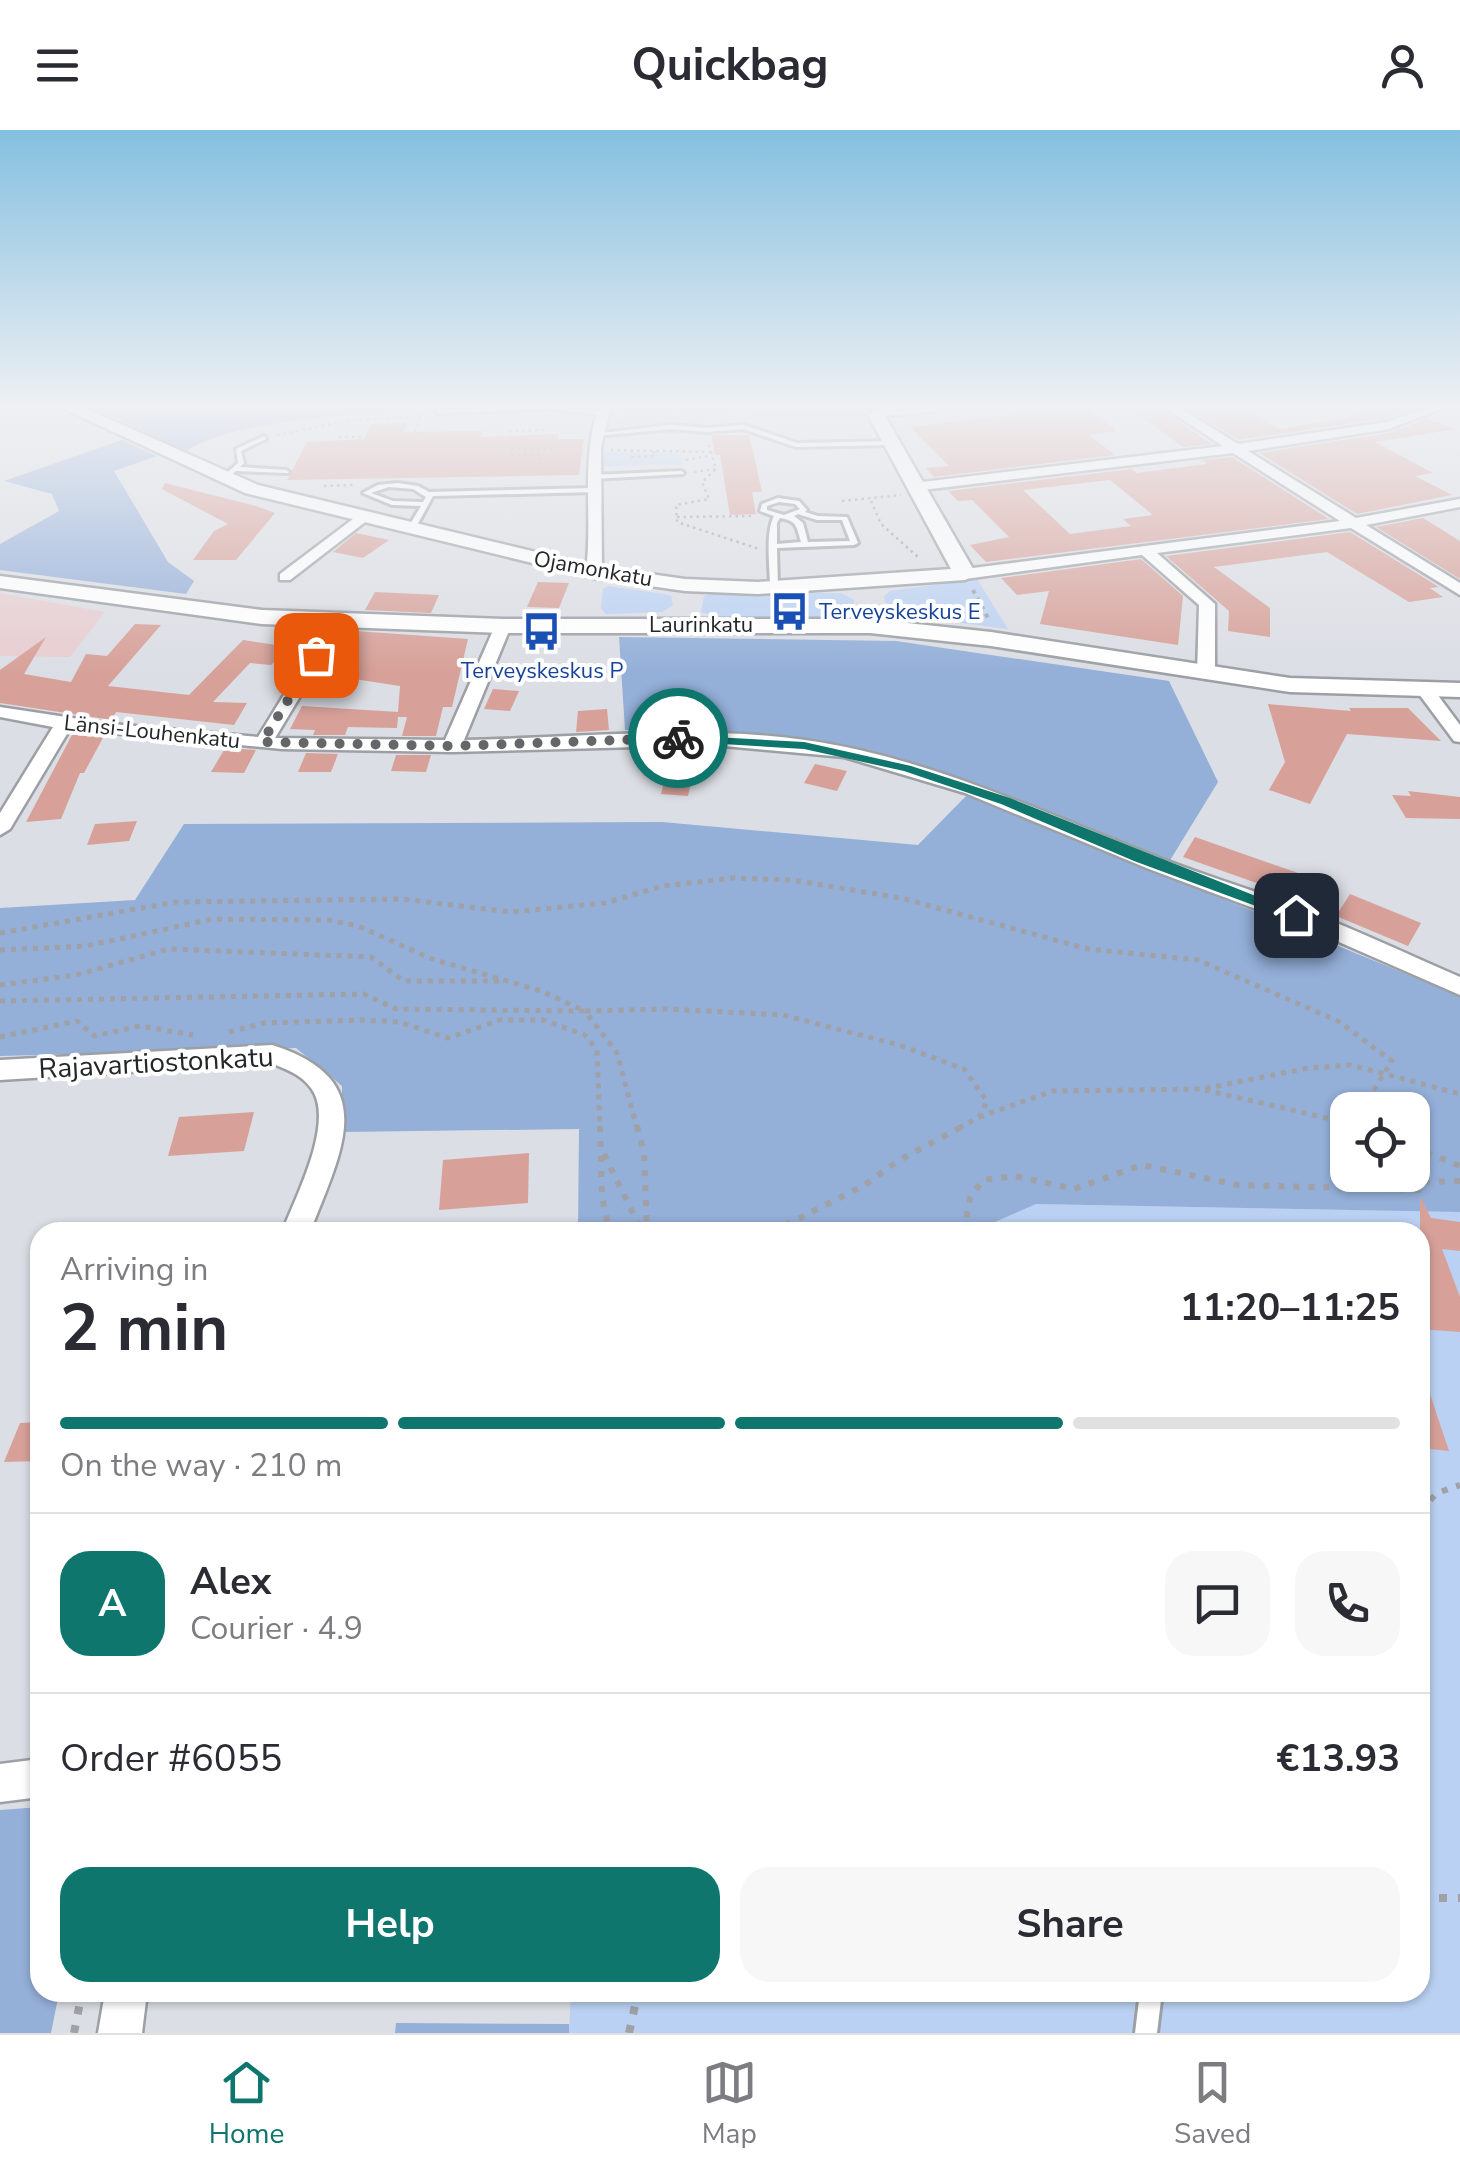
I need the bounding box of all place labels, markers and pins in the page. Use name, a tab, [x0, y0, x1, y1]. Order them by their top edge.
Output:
bus stop icon: Terveyskeskus E	[768, 591, 810, 633]
place label: Terveyskeskus E	[819, 597, 981, 627]
bus stop icon: Terveyskeskus P	[521, 611, 563, 653]
pin	[274, 613, 359, 698]
place label: Terveyskeskus P	[461, 656, 623, 686]
pin	[1254, 873, 1339, 958]

